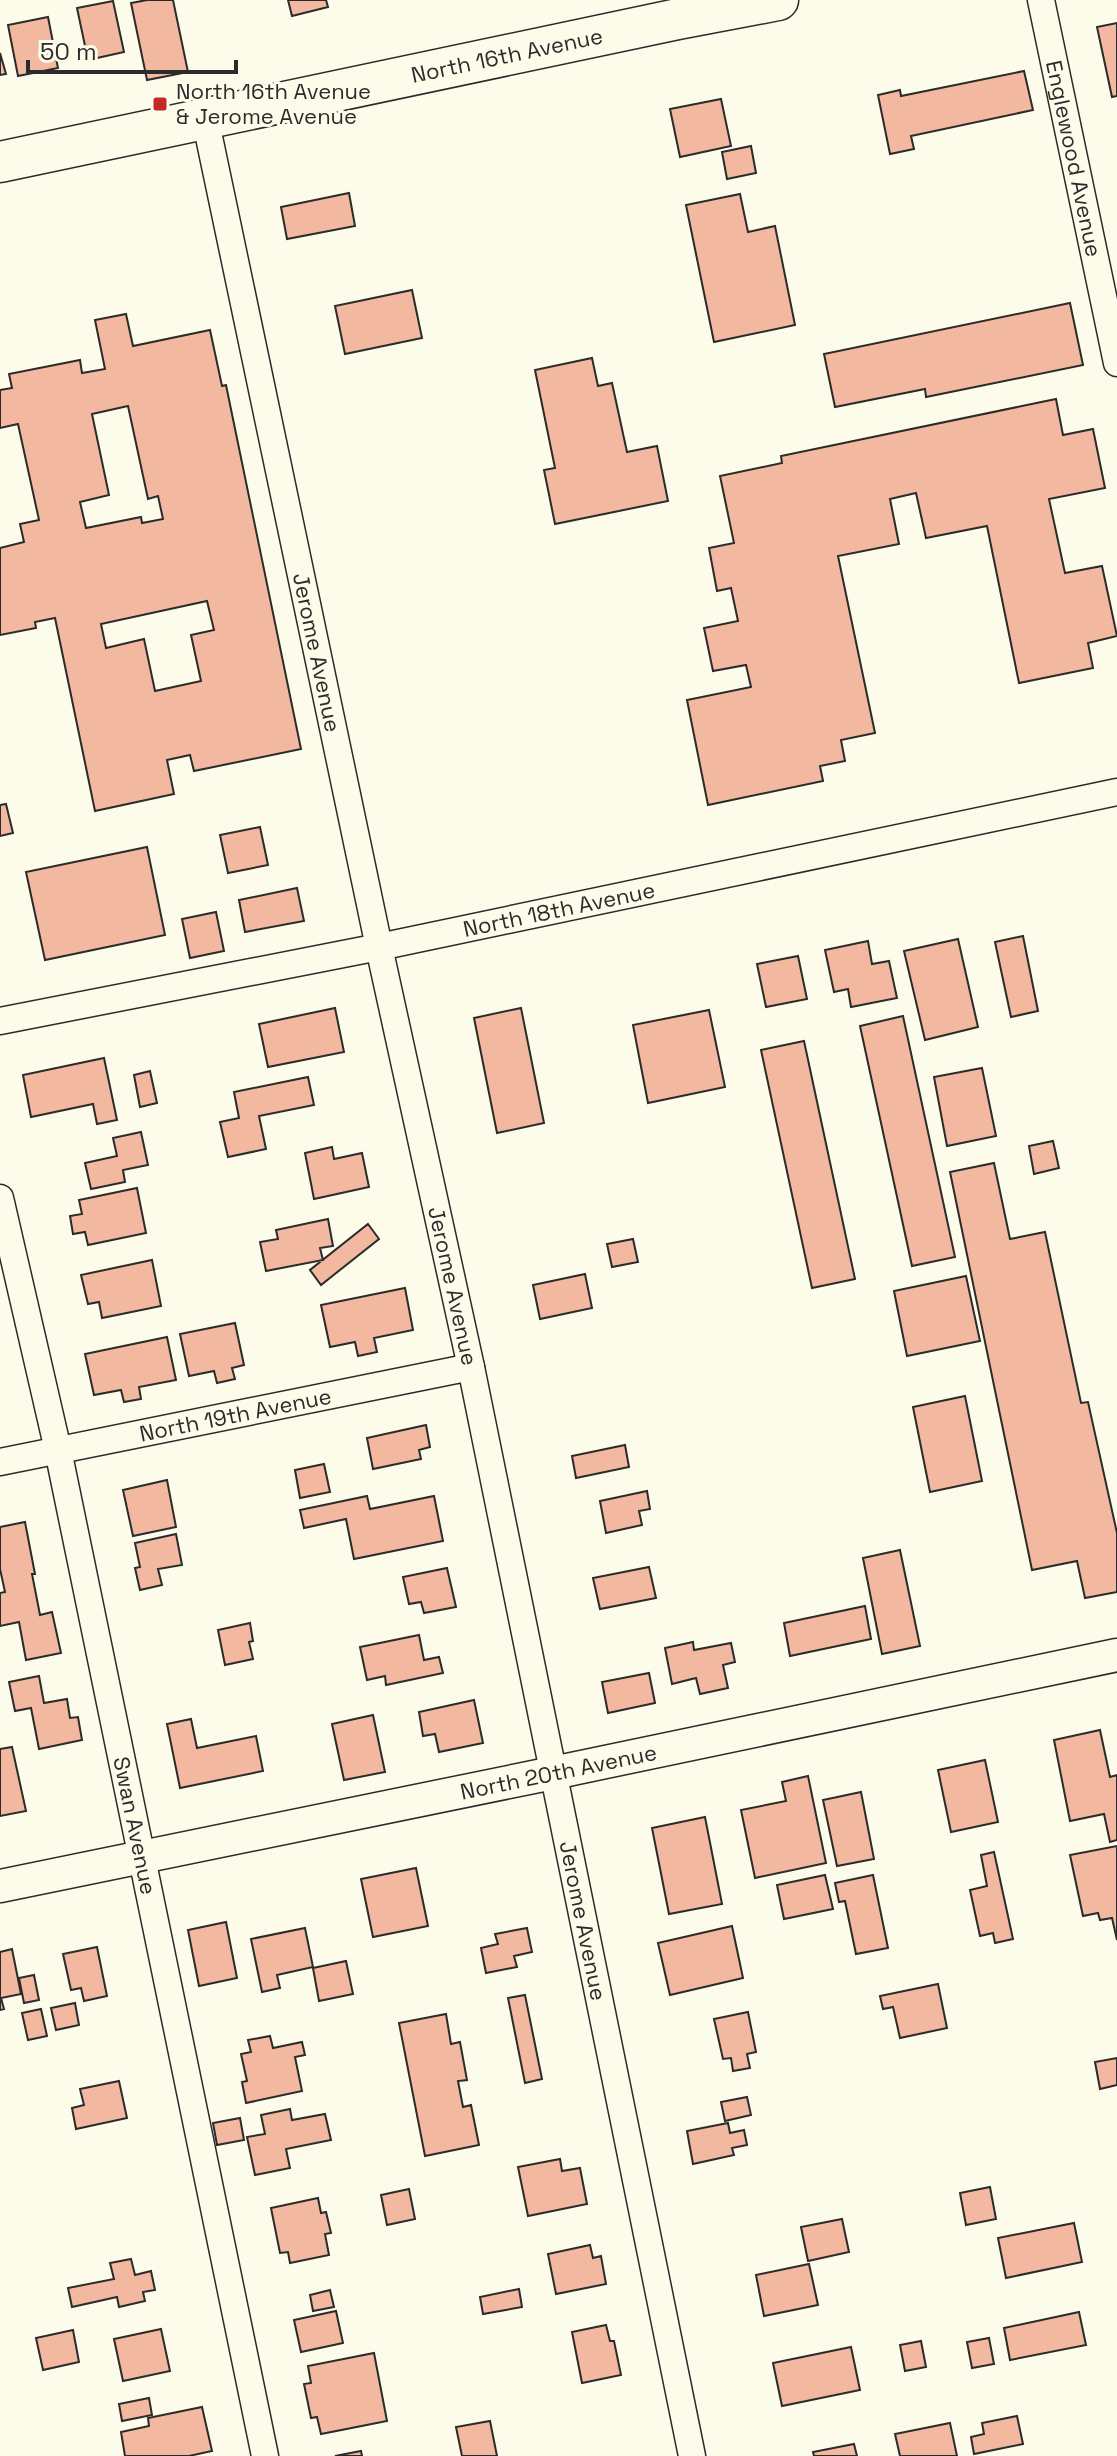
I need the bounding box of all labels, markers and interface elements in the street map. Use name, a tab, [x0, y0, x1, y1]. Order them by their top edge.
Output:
street label: North 16th Avenue	[408, 21, 605, 89]
scale bar	[28, 24, 236, 74]
text: 50 m	[40, 36, 97, 67]
street label: Englewood Avenue	[1040, 58, 1108, 259]
place label: North 16th Avenue & Jerome Avenue	[176, 77, 371, 130]
marker: North 16th Avenue & Jerome Avenue	[151, 95, 169, 113]
street label: Jerome Avenue	[287, 570, 348, 735]
street label: North 18th Avenue	[460, 875, 657, 943]
street label: Jerome Avenue	[422, 1204, 484, 1368]
street label: North 19th Avenue	[137, 1382, 334, 1448]
street label: North 20th Avenue	[458, 1738, 659, 1806]
street label: Swan Avenue	[107, 1754, 163, 1897]
street label: Jerome Avenue	[554, 1838, 613, 2003]

